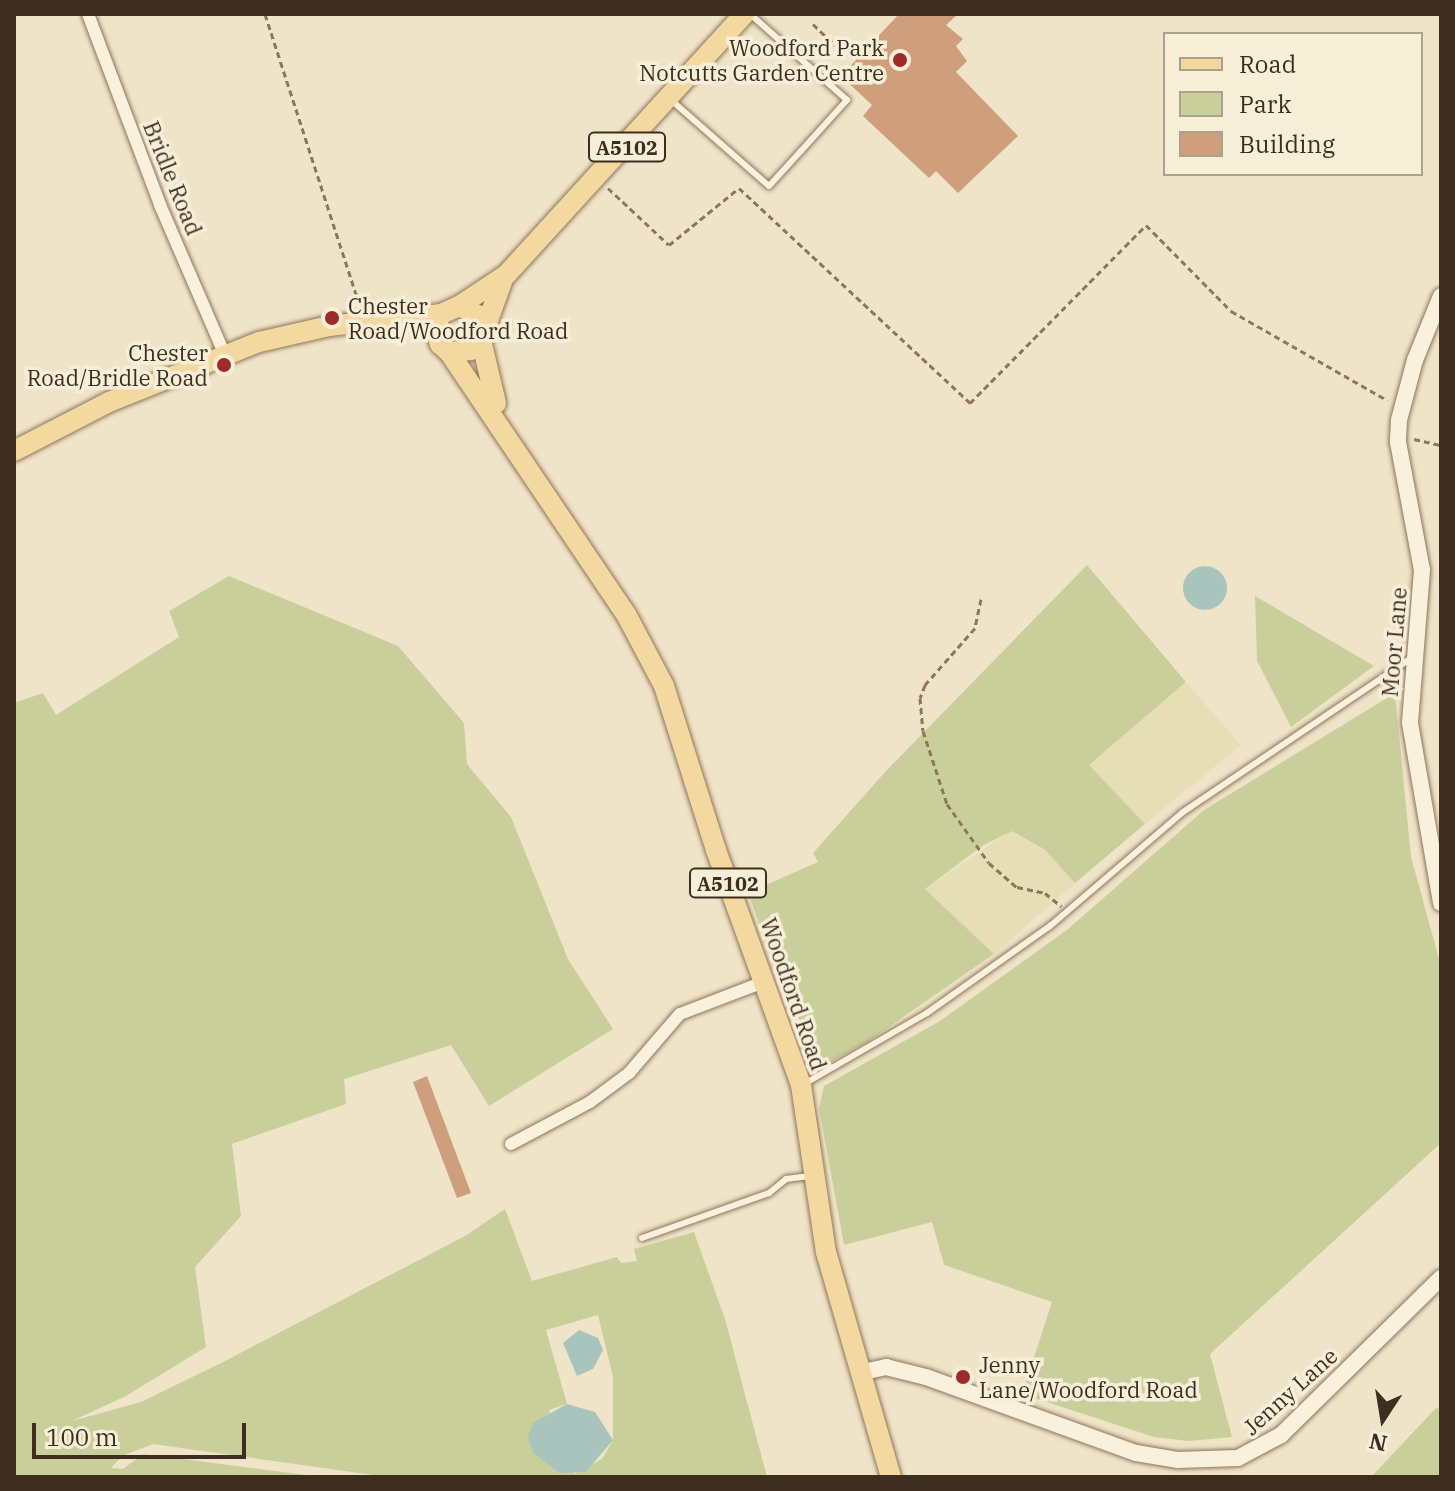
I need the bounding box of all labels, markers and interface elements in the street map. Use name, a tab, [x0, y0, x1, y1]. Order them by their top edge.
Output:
legend	[1163, 32, 1423, 176]
place label: Woodford Park Notcutts Garden Centre	[639, 34, 884, 86]
text: Road	[1239, 48, 1296, 80]
marker: Woodford Park Notcutts Garden Centre	[891, 51, 909, 69]
text: Park	[1239, 88, 1291, 120]
street label: Bridle Road	[138, 117, 208, 239]
text: Building	[1239, 128, 1335, 160]
road number: A5102	[587, 131, 667, 163]
place label: Chester Road/Woodford Road	[348, 292, 568, 344]
marker: Chester Road/Woodford Road	[323, 309, 341, 327]
place label: Chester Road/Bridle Road	[27, 339, 208, 390]
marker: Chester Road/Bridle Road	[215, 356, 233, 374]
street label: Moor Lane	[1376, 586, 1412, 698]
road number: A5102	[688, 867, 768, 899]
street label: Woodford Road	[756, 914, 832, 1074]
street label: Jenny Lane	[1238, 1342, 1342, 1440]
place label: Jenny Lane/Woodford Road	[979, 1351, 1198, 1402]
marker: Jenny Lane/Woodford Road	[954, 1368, 972, 1386]
north arrow	[1343, 1379, 1423, 1459]
scale bar	[36, 1407, 250, 1457]
text: 100 m	[46, 1421, 118, 1453]
text: N	[1366, 1427, 1389, 1459]

